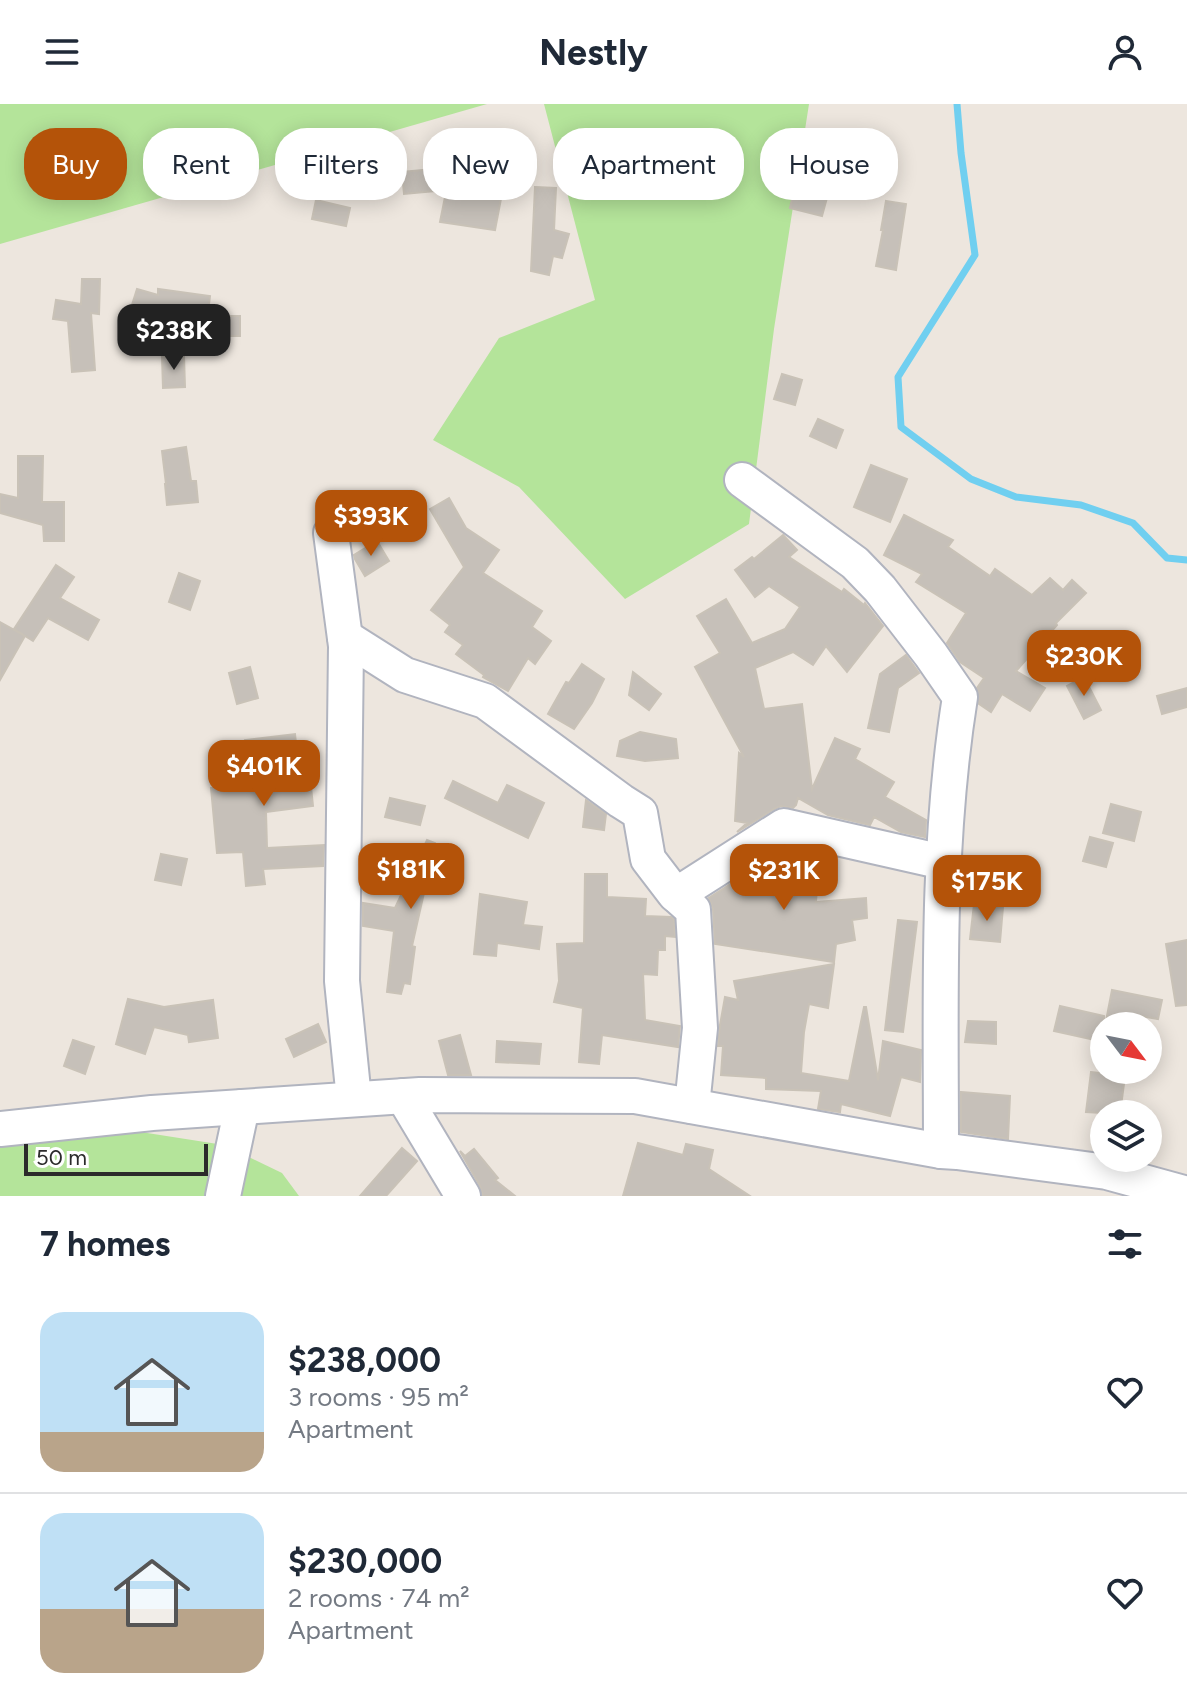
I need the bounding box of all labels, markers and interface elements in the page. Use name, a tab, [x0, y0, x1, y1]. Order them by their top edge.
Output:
icon: menu	[40, 30, 84, 74]
icon: person	[1103, 30, 1147, 74]
text: Nestly	[539, 31, 648, 74]
chip: Buy	[24, 128, 127, 200]
chip: Rent	[143, 128, 259, 200]
chip: Filters	[275, 128, 407, 200]
chip: New	[423, 128, 537, 200]
chip: Apartment	[553, 128, 744, 200]
chip: House	[760, 128, 898, 200]
pin: $238K	[118, 304, 230, 372]
text: $238K	[135, 314, 213, 346]
pin: $393K	[315, 490, 427, 558]
text: $393K	[333, 500, 409, 532]
pin: $230K	[1028, 630, 1140, 698]
text: $230K	[1045, 640, 1123, 672]
pin: $401K	[208, 740, 320, 808]
text: $401K	[226, 750, 302, 782]
pin: $181K	[355, 843, 467, 911]
pin: $231K	[728, 844, 840, 912]
text: $181K	[376, 853, 446, 885]
text: $231K	[748, 854, 820, 886]
pin: $175K	[931, 855, 1043, 923]
text: $175K	[951, 865, 1023, 897]
north arrow	[1090, 1012, 1162, 1084]
map controls	[1090, 1012, 1162, 1172]
button: layers	[1090, 1100, 1162, 1172]
scale bar	[24, 1140, 208, 1176]
text: 50 m	[36, 1144, 87, 1171]
icon: filters	[1103, 1222, 1147, 1266]
text: 7 homes	[40, 1224, 170, 1265]
text: $238,000	[288, 1340, 441, 1381]
icon: home	[104, 1344, 200, 1440]
icon: heart	[1103, 1370, 1147, 1414]
text: 3 rooms · 95 m²	[288, 1381, 469, 1413]
text: Apartment	[288, 1413, 414, 1445]
text: $230,000	[288, 1541, 442, 1582]
icon: home	[104, 1545, 200, 1641]
icon: heart	[1103, 1571, 1147, 1615]
text: 2 rooms · 74 m²	[288, 1582, 470, 1614]
text: Apartment	[288, 1614, 414, 1646]

